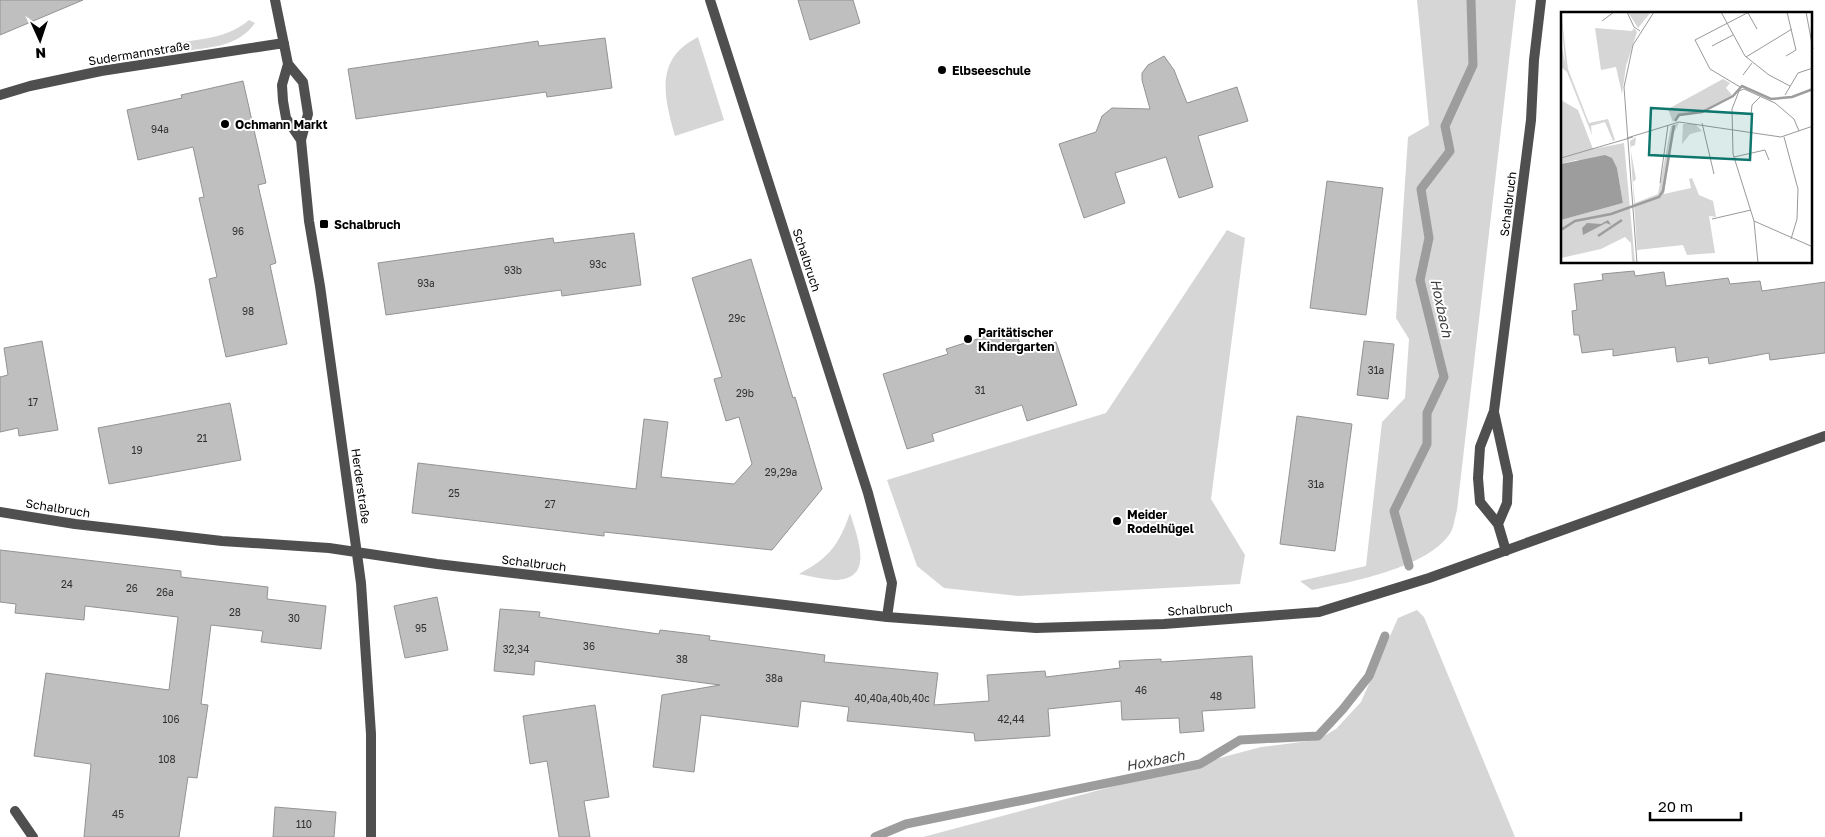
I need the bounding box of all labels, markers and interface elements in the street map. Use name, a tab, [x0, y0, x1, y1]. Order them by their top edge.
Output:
inset map	[1561, 12, 1812, 264]
north arrow	[15, 15, 65, 65]
street label: Sudermannstraße	[87, 38, 191, 68]
text: N	[35, 45, 46, 62]
place label: Elbseeschule	[952, 63, 1031, 78]
marker: Elbseeschule	[936, 64, 948, 76]
place label: Ochmann Markt	[235, 117, 328, 132]
marker: Ochmann Markt	[219, 118, 231, 130]
house number: 94a	[151, 123, 169, 135]
street label: Schalbruch	[1497, 171, 1519, 237]
place label: Schalbruch	[334, 217, 401, 232]
marker: Schalbruch	[318, 218, 330, 230]
house number: 96	[232, 225, 244, 237]
street label: Schalbruch	[790, 227, 824, 293]
house number: 93c	[589, 258, 607, 270]
house number: 93b	[504, 264, 522, 276]
house number: 93a	[417, 277, 435, 289]
water label: Hoxbach	[1428, 277, 1457, 340]
house number: 98	[242, 305, 254, 317]
house number: 29c	[728, 312, 746, 324]
place label: Paritätischer Kindergarten	[978, 325, 1055, 354]
marker: Paritätischer Kindergarten	[962, 333, 974, 345]
house number: 31a	[1368, 364, 1384, 376]
house number: 31	[975, 384, 985, 396]
house number: 29b	[736, 387, 754, 399]
house number: 17	[28, 396, 38, 408]
house number: 21	[197, 432, 207, 444]
house number: 19	[132, 444, 142, 456]
street label: Herderstraße	[348, 447, 374, 525]
house number: 29,29a	[765, 466, 797, 478]
house number: 31a	[1308, 478, 1324, 490]
house number: 25	[448, 487, 460, 499]
street label: Schalbruch	[24, 495, 92, 521]
house number: 27	[544, 498, 556, 510]
place label: Meider Rodelhügel	[1127, 507, 1194, 536]
marker: Meider Rodelhügel	[1111, 515, 1123, 527]
street label: Schalbruch	[501, 552, 567, 574]
house number: 24	[61, 578, 73, 590]
house number: 26	[126, 582, 138, 594]
house number: 26a	[156, 586, 174, 598]
street label: Schalbruch	[1167, 599, 1233, 619]
house number: 28	[229, 606, 241, 618]
house number: 30	[288, 612, 300, 624]
house number: 95	[415, 622, 427, 634]
house number: 36	[583, 640, 595, 652]
house number: 32,34	[503, 643, 529, 655]
house number: 38	[676, 653, 688, 665]
house number: 38a	[765, 672, 783, 684]
house number: 46	[1135, 684, 1147, 696]
house number: 48	[1210, 690, 1222, 702]
house number: 40,40a,40b,40c	[854, 692, 930, 704]
house number: 106	[162, 713, 180, 725]
house number: 42,44	[997, 713, 1025, 725]
water label: Hoxbach	[1124, 746, 1187, 774]
house number: 108	[158, 753, 176, 765]
scale bar	[1650, 790, 1741, 822]
text: 20 m	[1658, 797, 1693, 815]
house number: 45	[112, 808, 124, 820]
house number: 110	[296, 818, 312, 830]

